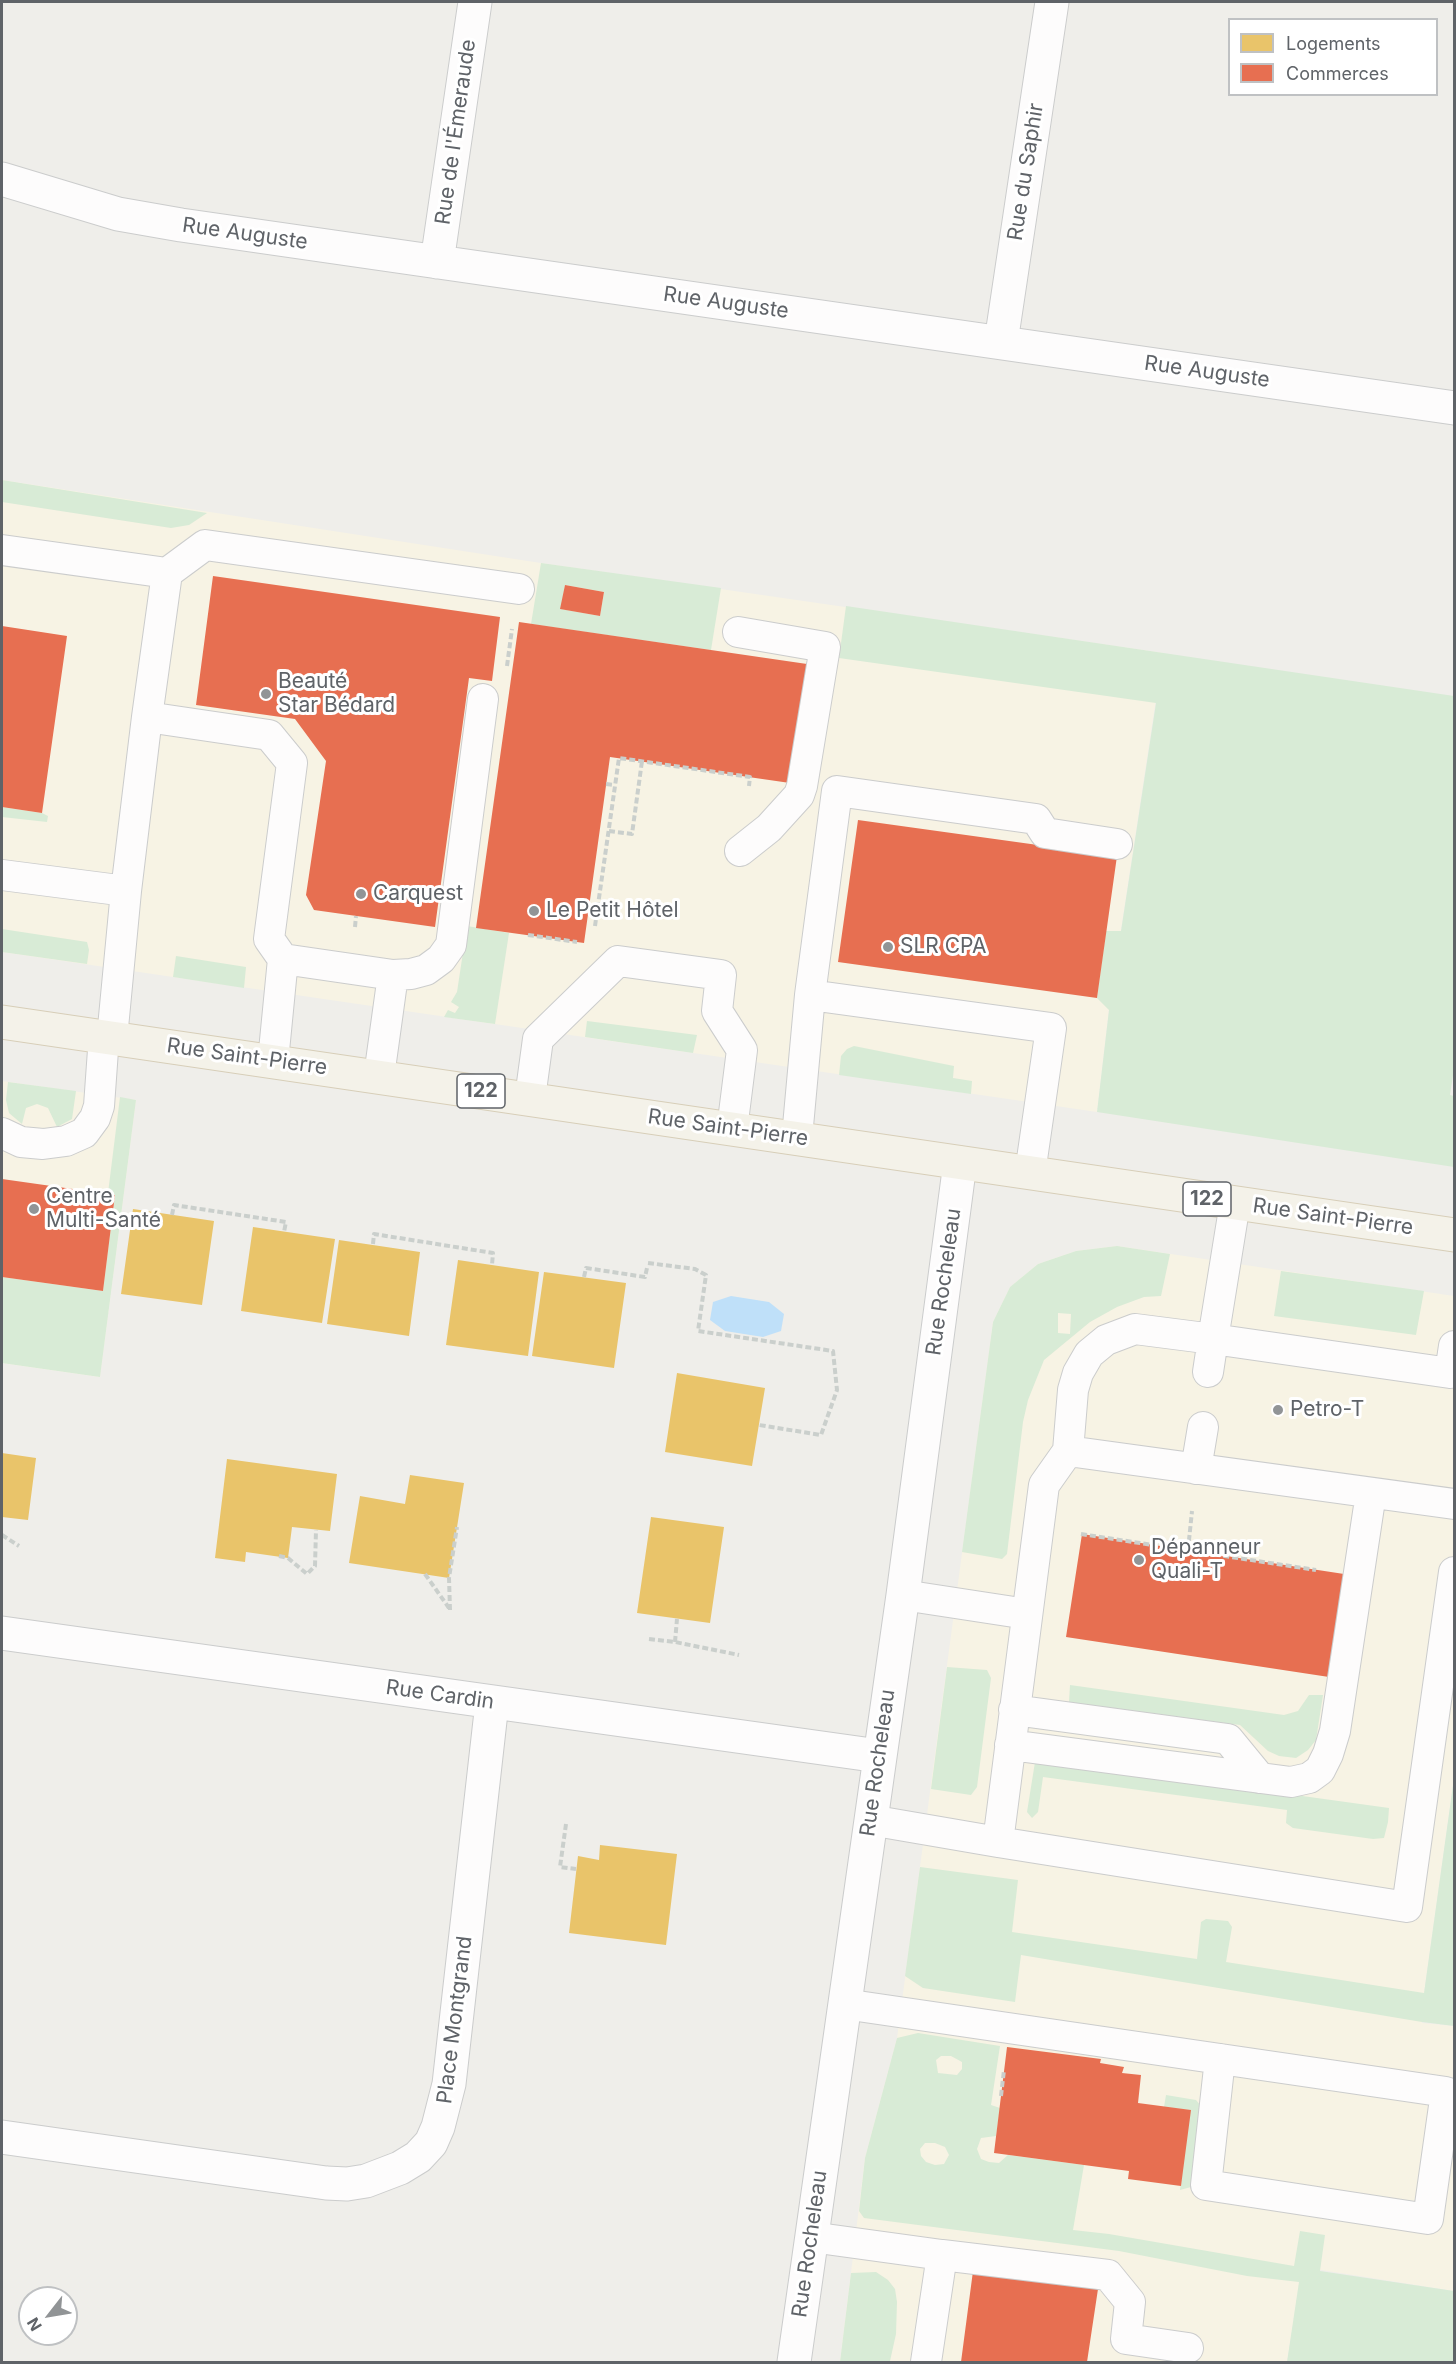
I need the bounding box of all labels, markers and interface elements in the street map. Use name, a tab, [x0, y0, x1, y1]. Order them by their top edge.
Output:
legend	[1228, 18, 1438, 96]
text: Logements	[1286, 33, 1381, 54]
street label: Rue de l'Émeraude	[431, 38, 481, 226]
text: Commerces	[1286, 63, 1389, 84]
street label: Rue du Saphir	[1003, 101, 1049, 243]
street label: Rue Auguste	[181, 213, 309, 255]
street label: Rue Auguste	[662, 282, 790, 324]
street label: Rue Auguste	[1143, 351, 1271, 393]
place label: Beauté Star Bédard	[278, 669, 395, 719]
marker: Beauté Star Bédard	[259, 687, 273, 701]
place label: Carquest	[373, 881, 463, 907]
marker: Carquest	[354, 887, 368, 901]
place label: Le Petit Hôtel	[546, 898, 678, 924]
marker: Le Petit Hôtel	[527, 904, 541, 918]
place label: SLR CPA	[900, 934, 986, 960]
marker: SLR CPA	[881, 940, 895, 954]
street label: Rue Saint-Pierre	[165, 1033, 329, 1081]
road number: 122	[457, 1074, 505, 1108]
street label: Rue Saint-Pierre	[646, 1104, 810, 1152]
road number: 122	[1183, 1182, 1231, 1216]
place label: Centre Multi-Santé	[46, 1184, 161, 1234]
street label: Rue Saint-Pierre	[1251, 1193, 1415, 1241]
marker: Centre Multi-Santé	[27, 1202, 41, 1216]
street label: Rue Rocheleau	[921, 1207, 967, 1357]
place label: Petro-T	[1290, 1397, 1364, 1423]
marker: Petro-T	[1271, 1403, 1285, 1417]
place label: Dépanneur Quali-T	[1151, 1535, 1261, 1585]
marker: Dépanneur Quali-T	[1132, 1553, 1146, 1567]
street label: Rue Cardin	[384, 1675, 496, 1715]
street label: Rue Rocheleau	[855, 1688, 901, 1838]
street label: Place Montgrand	[432, 1935, 478, 2105]
street label: Rue Rocheleau	[787, 2169, 833, 2319]
north arrow	[18, 2286, 78, 2346]
text: N	[23, 2314, 46, 2335]

